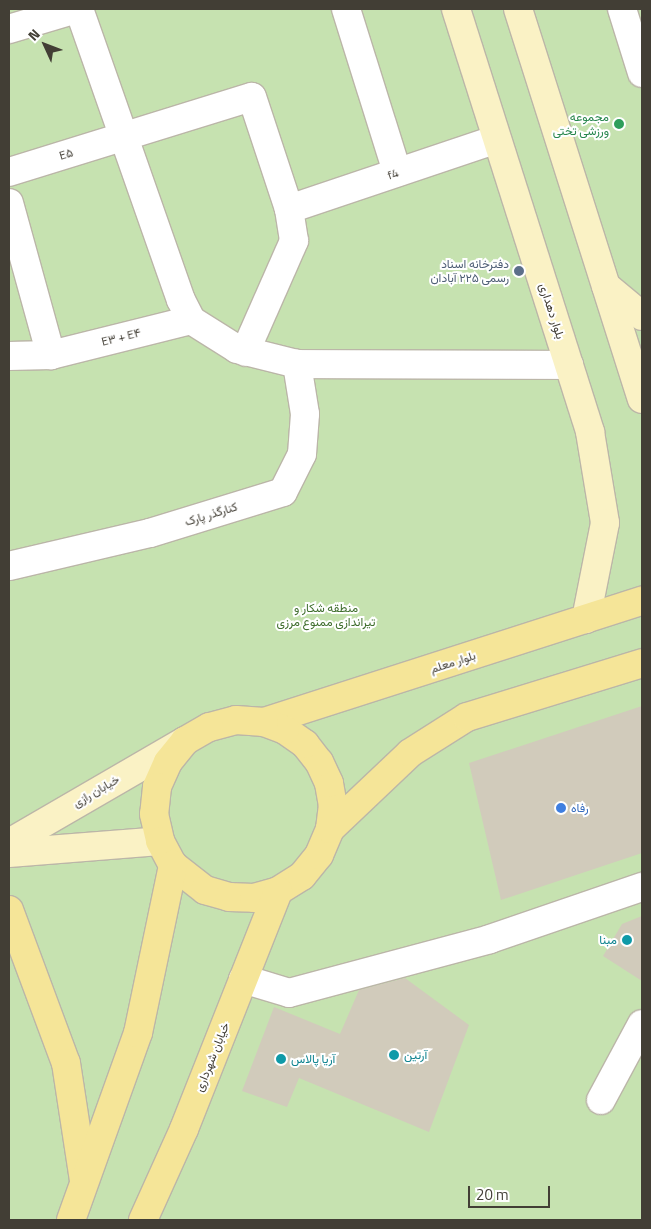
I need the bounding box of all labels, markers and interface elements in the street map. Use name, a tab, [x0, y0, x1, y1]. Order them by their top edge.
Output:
north arrow	[20, 20, 70, 70]
text: N	[23, 24, 45, 45]
place label: مجموعه ورزشی تختی	[553, 110, 609, 138]
marker: مجموعه ورزشی تختی	[613, 118, 625, 130]
street label: E۵	[57, 145, 75, 163]
street label: f4	[386, 165, 400, 183]
place label: دفترخانه اسناد رسمی ۲۲۵ آبادان	[430, 257, 509, 285]
marker: دفترخانه اسناد رسمی ۲۲۵ آبادان	[513, 265, 525, 277]
street label: بلوار دهداری	[536, 281, 568, 341]
street label: E۳ + E۴	[100, 325, 142, 349]
street label: کنارگذر پارک	[183, 499, 239, 529]
park label: منطقه شکار و تیراندازی ممنوع مرزی	[277, 601, 375, 629]
street label: بلوار معلم	[428, 648, 478, 676]
street label: خیابان رازی	[70, 772, 122, 810]
place label: رفاه	[571, 801, 589, 815]
marker: رفاه	[555, 802, 567, 814]
place label: مبنا	[599, 933, 617, 947]
marker: مبنا	[621, 934, 633, 946]
street label: خیابان شهرداری	[192, 1020, 232, 1094]
place label: آرتین	[404, 1048, 427, 1062]
marker: آرتین	[388, 1049, 400, 1061]
place label: آریا پالاس	[291, 1052, 335, 1066]
marker: آریا پالاس	[275, 1053, 287, 1065]
scale bar	[471, 1176, 554, 1208]
text: 20 m	[476, 1183, 509, 1206]

